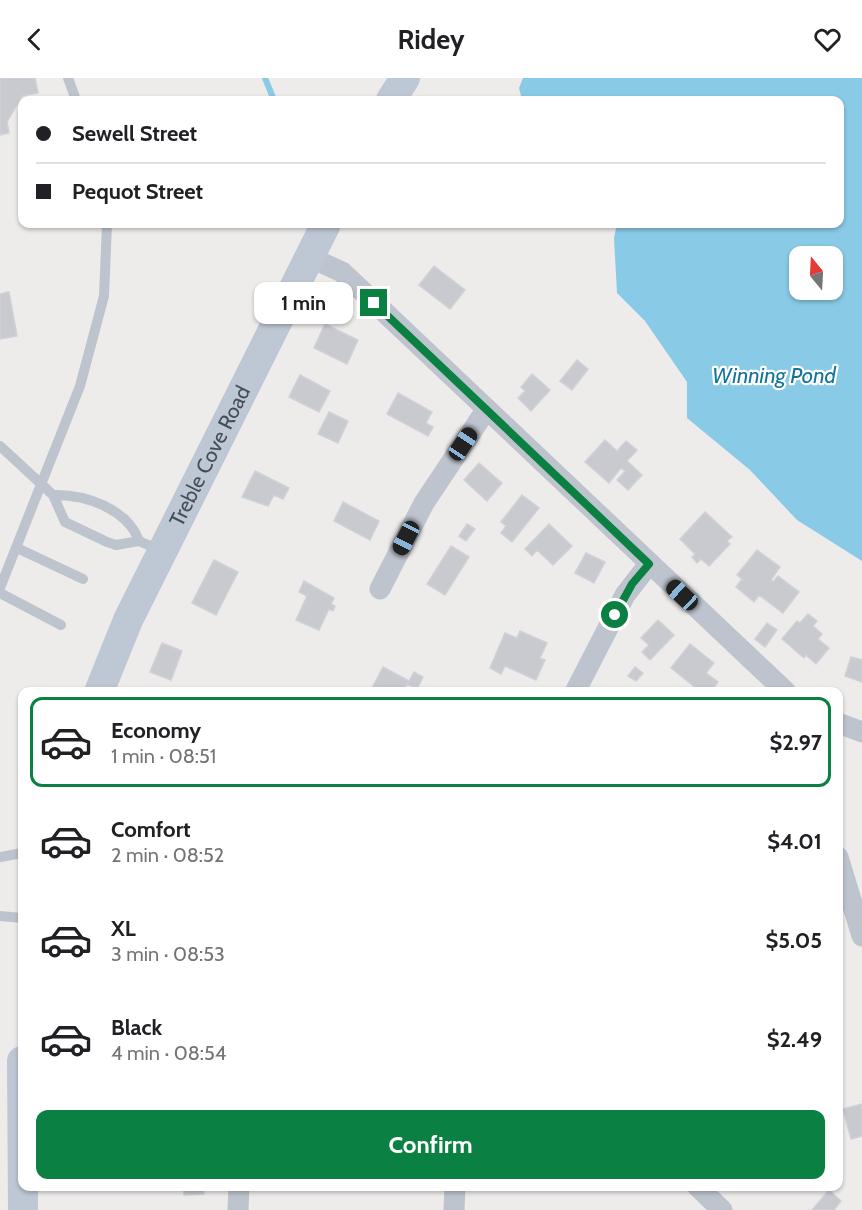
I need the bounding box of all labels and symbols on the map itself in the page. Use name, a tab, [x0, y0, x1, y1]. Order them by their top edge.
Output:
north arrow	[789, 246, 843, 300]
callout: 1 min	[254, 282, 353, 324]
route end	[360, 289, 387, 316]
water label: Winning Pond	[712, 362, 836, 389]
street label: Treble Cove Road	[164, 381, 255, 530]
car	[445, 424, 481, 464]
car	[390, 518, 422, 558]
car	[663, 576, 701, 614]
route start	[601, 601, 628, 628]

